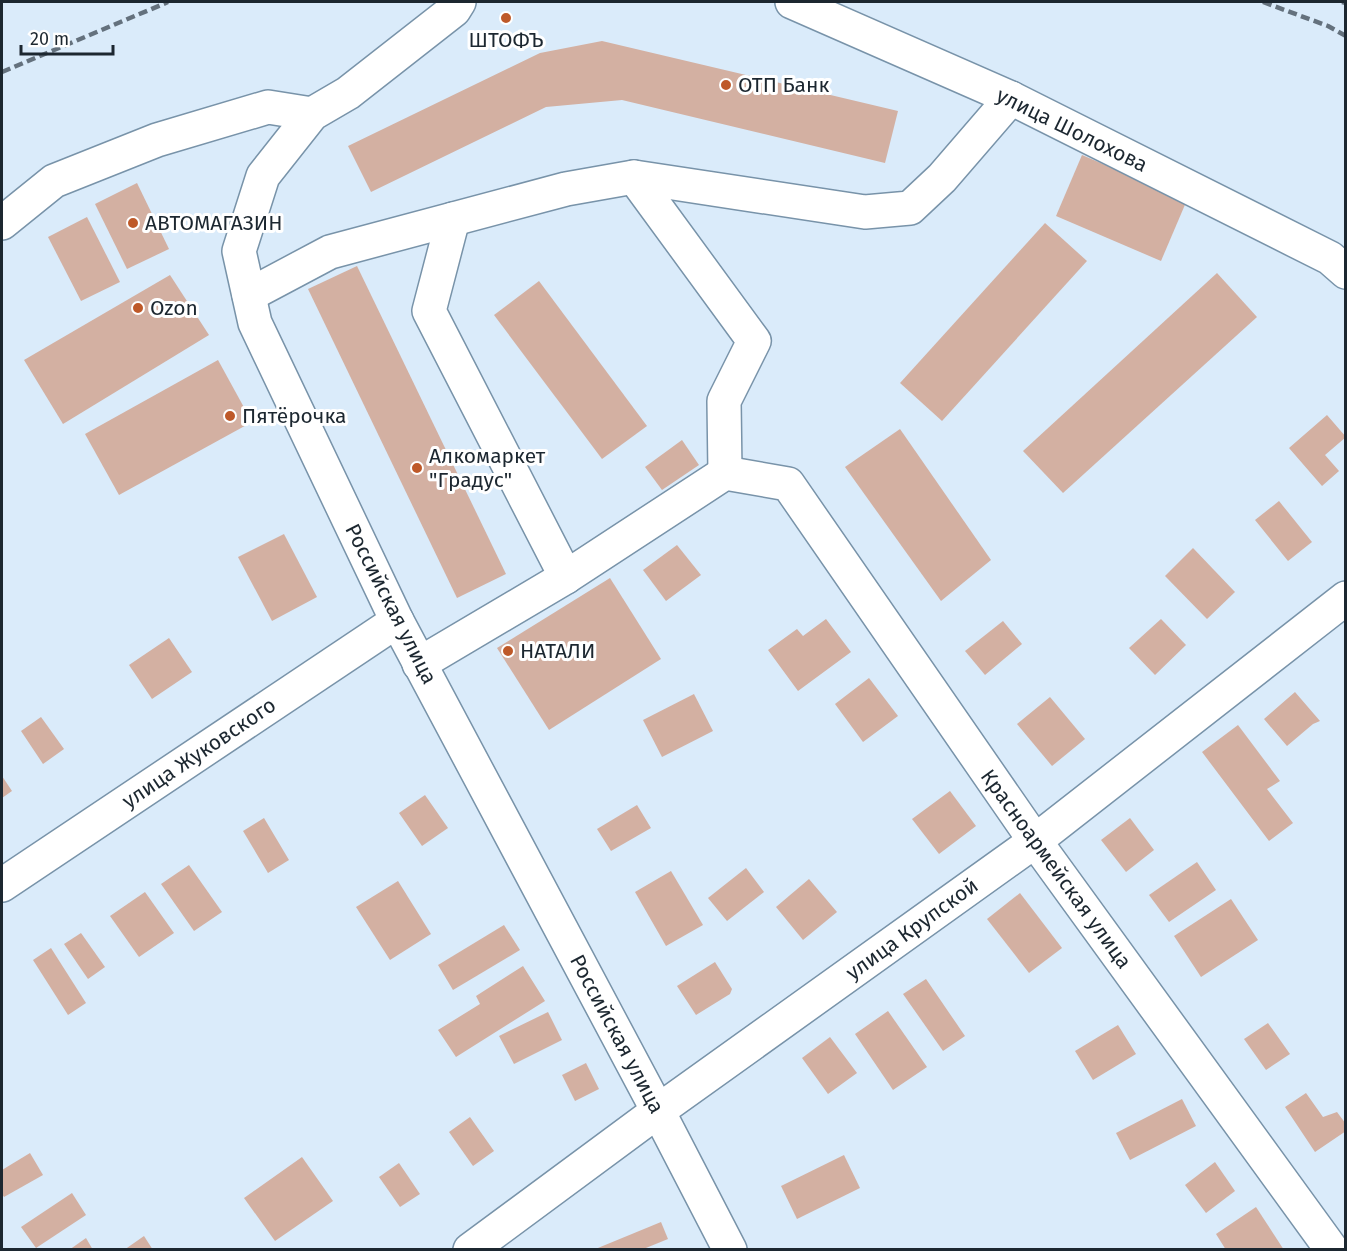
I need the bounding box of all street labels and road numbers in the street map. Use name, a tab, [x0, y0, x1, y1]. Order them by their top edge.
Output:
street label: улица Шолохова	[992, 82, 1152, 178]
street label: Российская улица	[339, 520, 443, 688]
street label: улица Жуковского	[117, 692, 281, 814]
street label: Красноармейская улица	[975, 764, 1137, 974]
street label: улица Крупской	[841, 872, 983, 986]
street label: Российская улица	[564, 950, 670, 1118]

